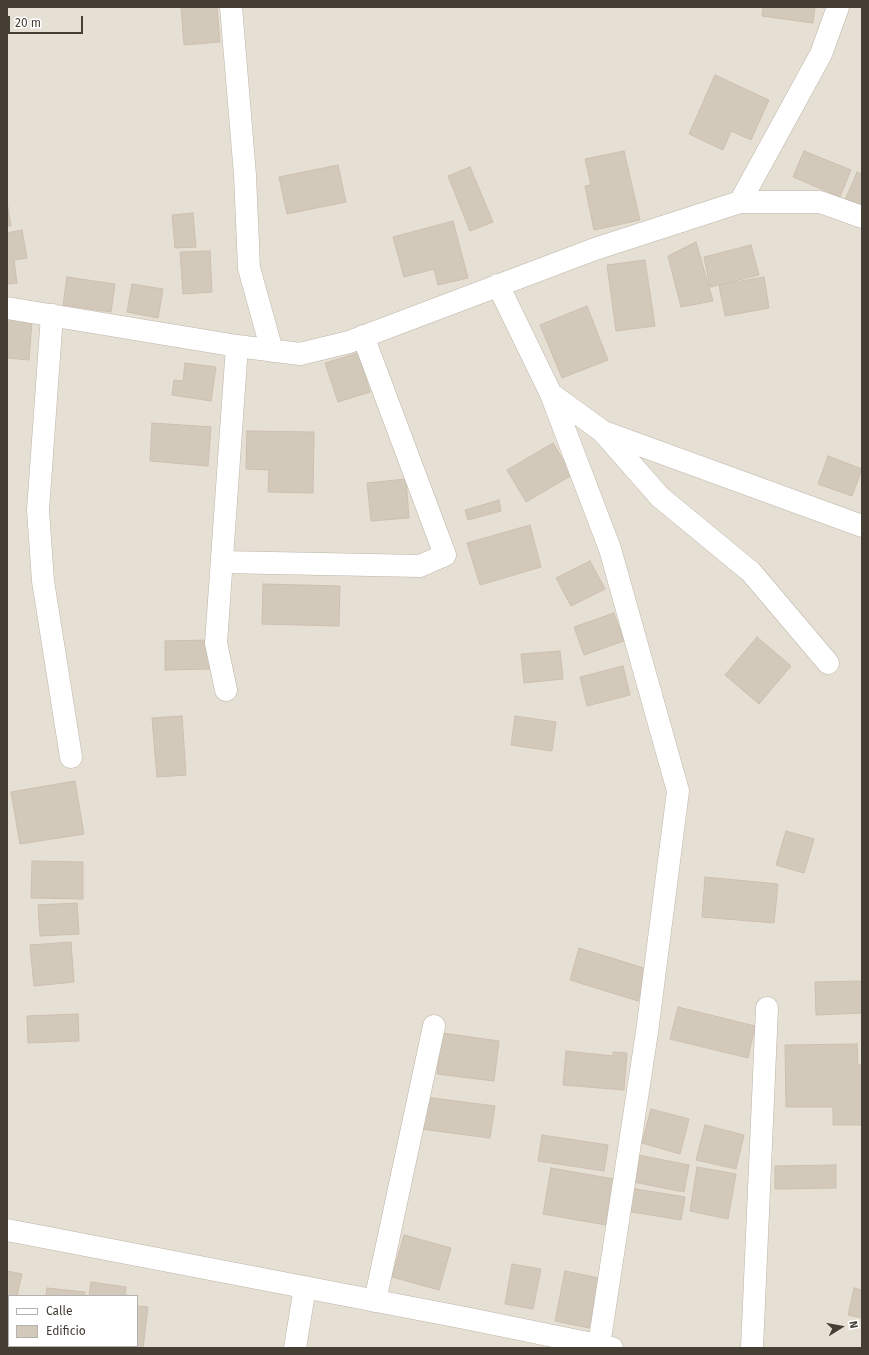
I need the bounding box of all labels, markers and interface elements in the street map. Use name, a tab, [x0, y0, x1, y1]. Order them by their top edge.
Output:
scale bar	[10, 8, 85, 34]
text: 20 m	[15, 16, 41, 30]
legend	[8, 1295, 138, 1347]
text: Calle	[46, 1304, 73, 1318]
north arrow	[821, 1307, 861, 1347]
text: N	[846, 1320, 860, 1329]
text: Edificio	[46, 1324, 86, 1338]

